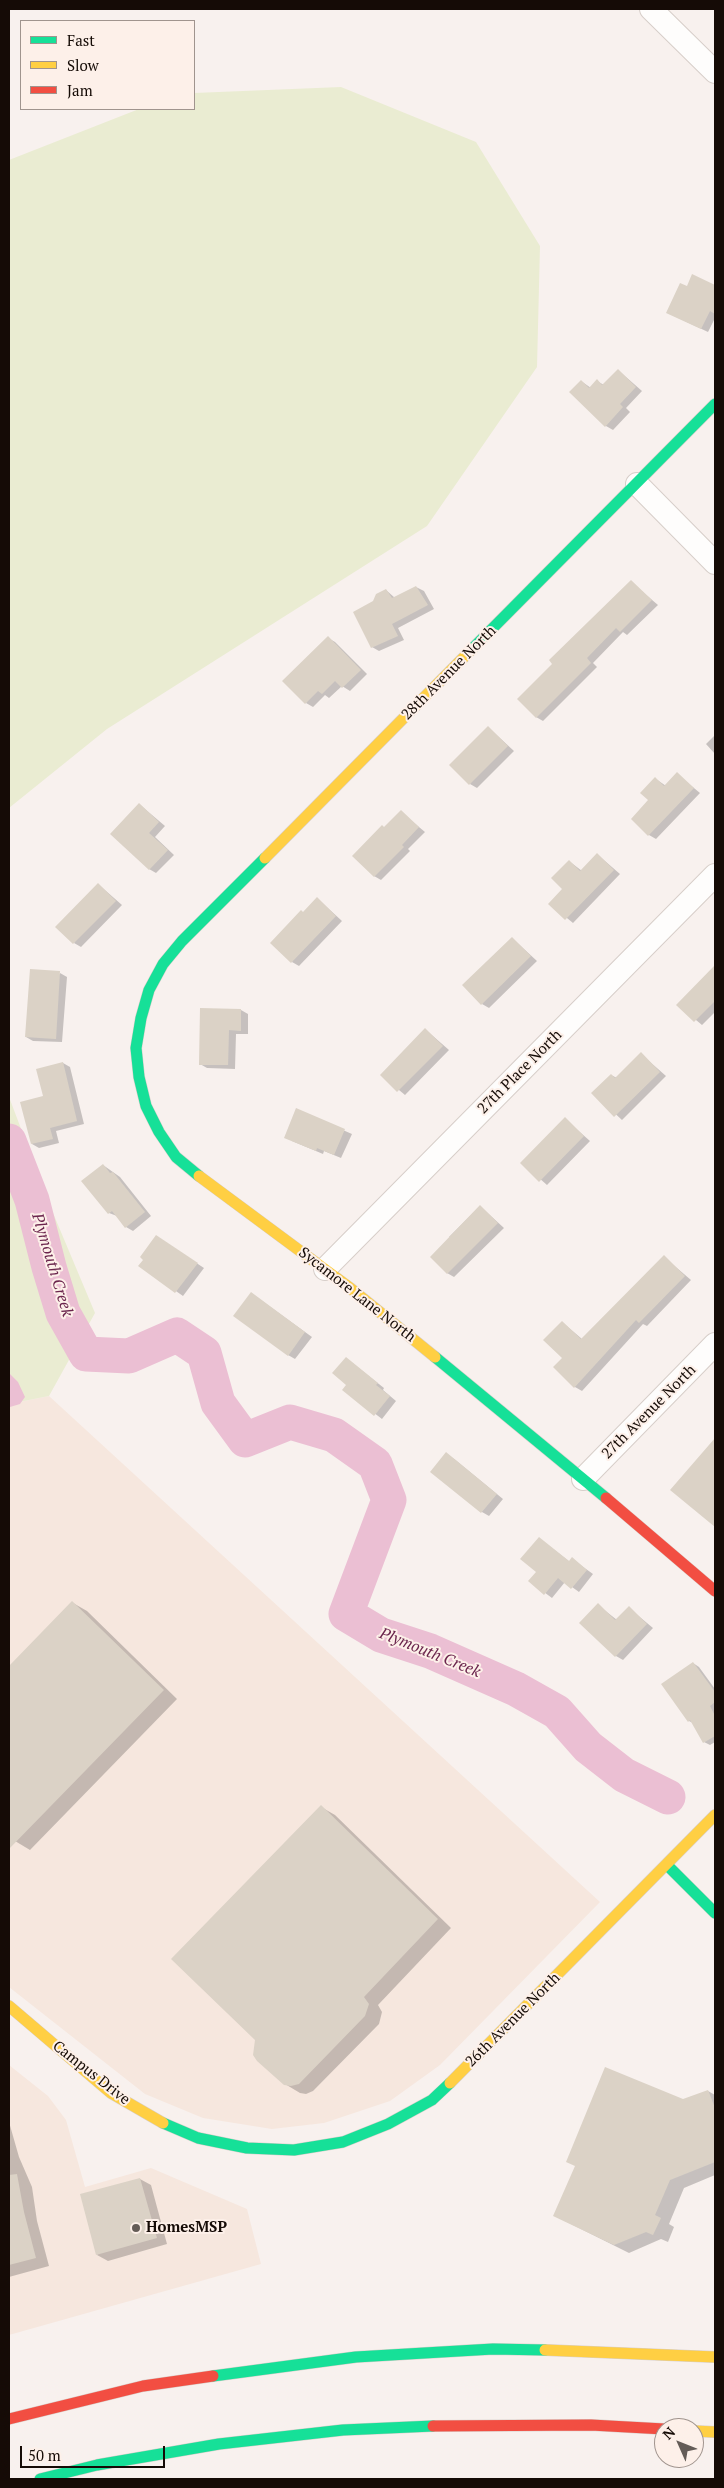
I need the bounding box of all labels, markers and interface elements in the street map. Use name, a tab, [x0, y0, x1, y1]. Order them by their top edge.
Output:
legend	[20, 20, 195, 110]
text: Fast	[67, 30, 95, 50]
text: Slow	[67, 55, 99, 75]
text: Jam	[67, 80, 93, 100]
street label: 28th Avenue North	[398, 622, 500, 724]
street label: 27th Place North	[474, 1026, 566, 1118]
water label: Plymouth Creek	[27, 1211, 77, 1319]
street label: Sycamore Lane North	[295, 1244, 419, 1346]
street label: 27th Avenue North	[598, 1361, 700, 1463]
water label: Plymouth Creek	[377, 1624, 483, 1682]
street label: 26th Avenue North	[462, 1969, 564, 2071]
street label: Campus Drive	[49, 2037, 133, 2109]
place label: HomesMSP	[146, 2219, 227, 2237]
marker: HomesMSP	[130, 2222, 142, 2234]
north arrow	[654, 2418, 704, 2468]
text: N	[658, 2423, 679, 2443]
scale bar	[22, 2436, 168, 2468]
text: 50 m	[28, 2445, 61, 2465]

